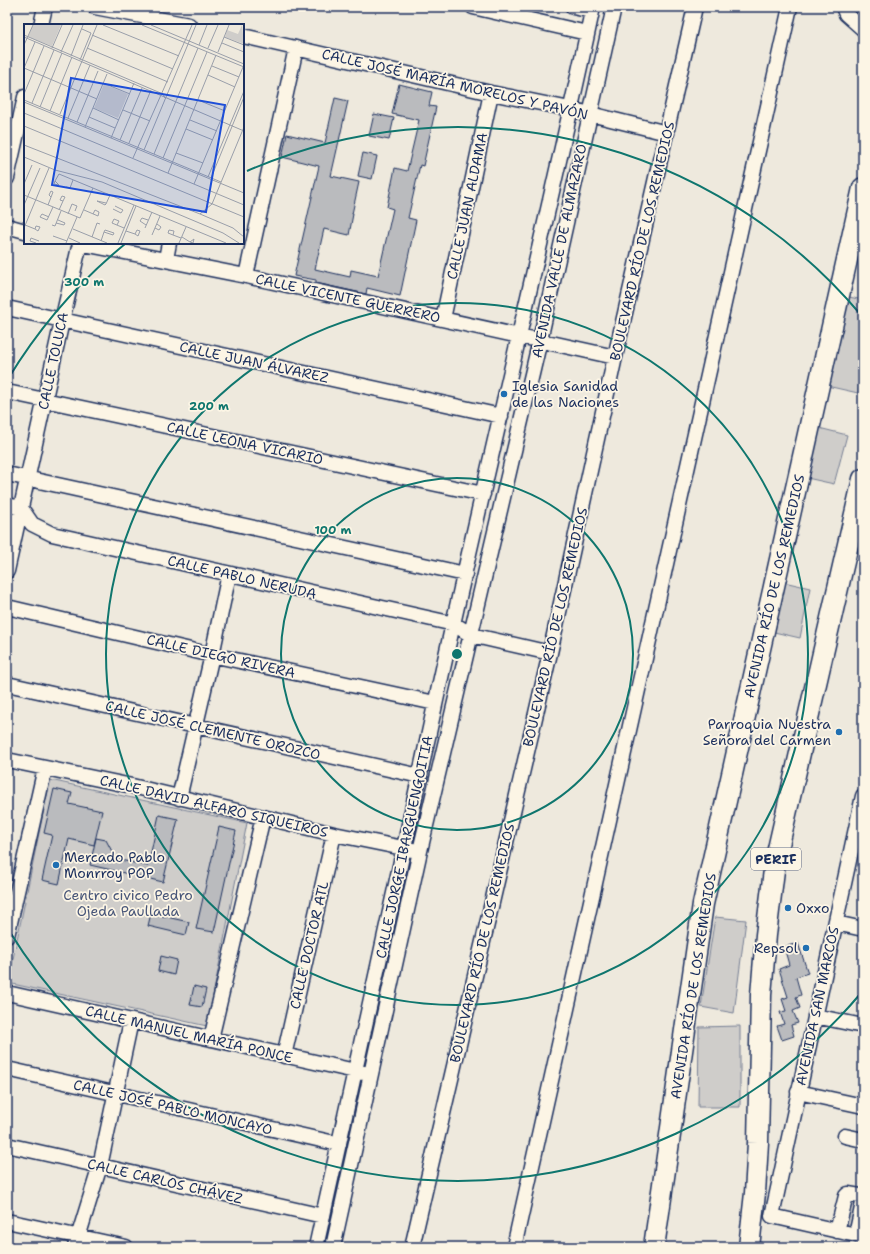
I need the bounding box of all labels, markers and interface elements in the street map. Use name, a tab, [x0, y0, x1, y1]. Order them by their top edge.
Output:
inset map	[24, 24, 244, 244]
street label: CALLE JOSÉ MARÍA MORELOS Y PAVÓN	[320, 45, 590, 123]
street label: BOULEVARD RÍO DE LOS REMEDIOS	[606, 119, 678, 362]
street label: CALLE JUAN ALDAMA	[443, 131, 491, 281]
street label: AVENIDA VALLE DE ALMAZARO	[527, 142, 591, 360]
street label: CALLE VICENTE GUERRERO	[254, 270, 442, 326]
text: 300 m	[64, 274, 104, 290]
street label: CALLE TOLUCA	[34, 311, 72, 411]
street label: CALLE JUAN ÁLVAREZ	[178, 337, 331, 387]
place label: Iglesia Sanidad de las Naciones	[512, 377, 619, 411]
marker: Iglesia Sanidad de las Naciones	[499, 389, 509, 399]
text: 200 m	[189, 398, 229, 414]
street label: CALLE LEONA VICARIO	[165, 418, 325, 468]
street label: AVENIDA RÍO DE LOS REMEDIOS	[739, 472, 809, 700]
street label: BOULEVARD RÍO DE LOS REMEDIOS	[519, 505, 591, 748]
text: 100 m	[315, 522, 352, 538]
street label: CALLE PABLO NERUDA	[166, 551, 318, 603]
street label: CALLE DIEGO RIVERA	[145, 630, 297, 682]
centre of rings	[450, 647, 464, 661]
street label: CALLE JOSÉ CLEMENTE OROZCO	[104, 696, 322, 764]
place label: Parroquia Nuestra Señora del Carmen	[703, 715, 831, 749]
marker: Parroquia Nuestra Señora del Carmen	[834, 727, 844, 737]
street label: CALLE JORGE IBARGUENGOITIA	[372, 734, 436, 960]
street label: CALLE DAVID ALFARO SIQUEIROS	[98, 771, 330, 841]
street label: BOULEVARD RÍO DE LOS REMEDIOS	[446, 821, 518, 1064]
place label: Mercado Pablo Monrroy POP	[64, 848, 165, 882]
road number: PERIF	[751, 848, 801, 870]
marker: Mercado Pablo Monrroy POP	[51, 860, 61, 870]
street label: AVENIDA RÍO DE LOS REMEDIOS	[666, 871, 720, 1100]
street label: CALLE DOCTOR ATL	[286, 879, 333, 1011]
park label: Centro civico Pedro Ojeda Paullada	[63, 886, 193, 920]
place label: Oxxo	[796, 899, 829, 917]
marker: Oxxo	[783, 903, 793, 913]
street label: AVENIDA SAN MARCOS	[791, 925, 843, 1087]
place label: Repsol	[754, 939, 799, 957]
marker: Repsol	[801, 943, 811, 953]
street label: CALLE MANUEL MARÍA PONCE	[84, 1001, 295, 1067]
street label: CALLE JOSÉ PABLO MONCAYO	[72, 1075, 274, 1139]
street label: CALLE CARLOS CHÁVEZ	[86, 1154, 245, 1208]

